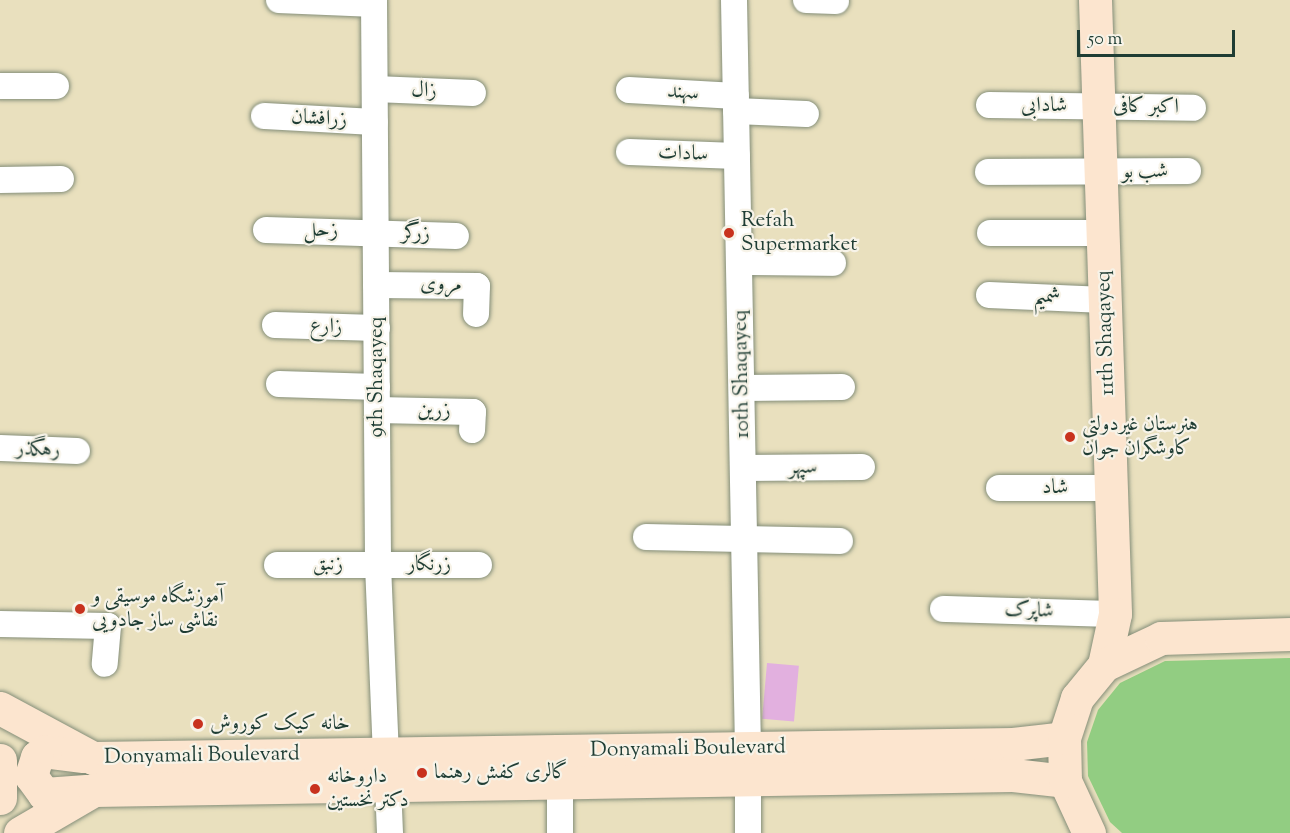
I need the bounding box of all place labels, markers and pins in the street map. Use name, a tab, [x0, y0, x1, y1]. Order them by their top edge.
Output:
place label: Refah Supermarket	[741, 208, 857, 258]
marker: Refah Supermarket	[722, 226, 736, 240]
place label: هنرستان غیردولتی کاوشگران جوان	[1082, 412, 1198, 462]
marker: هنرستان غیردولتی کاوشگران جوان	[1063, 430, 1077, 444]
place label: آموزشگاه موسیقی و نقاشی ساز جادویی	[92, 584, 224, 634]
marker: آموزشگاه موسیقی و نقاشی ساز جادویی	[73, 602, 87, 616]
place label: خانه کیک کوروش	[210, 711, 350, 737]
marker: خانه کیک کوروش	[191, 717, 205, 731]
place label: گالری کفش رهنما	[434, 760, 568, 786]
place label: داروخانه دکتر نخستین	[327, 764, 409, 814]
marker: گالری کفش رهنما	[415, 766, 429, 780]
marker: داروخانه دکتر نخستین	[308, 782, 322, 796]

